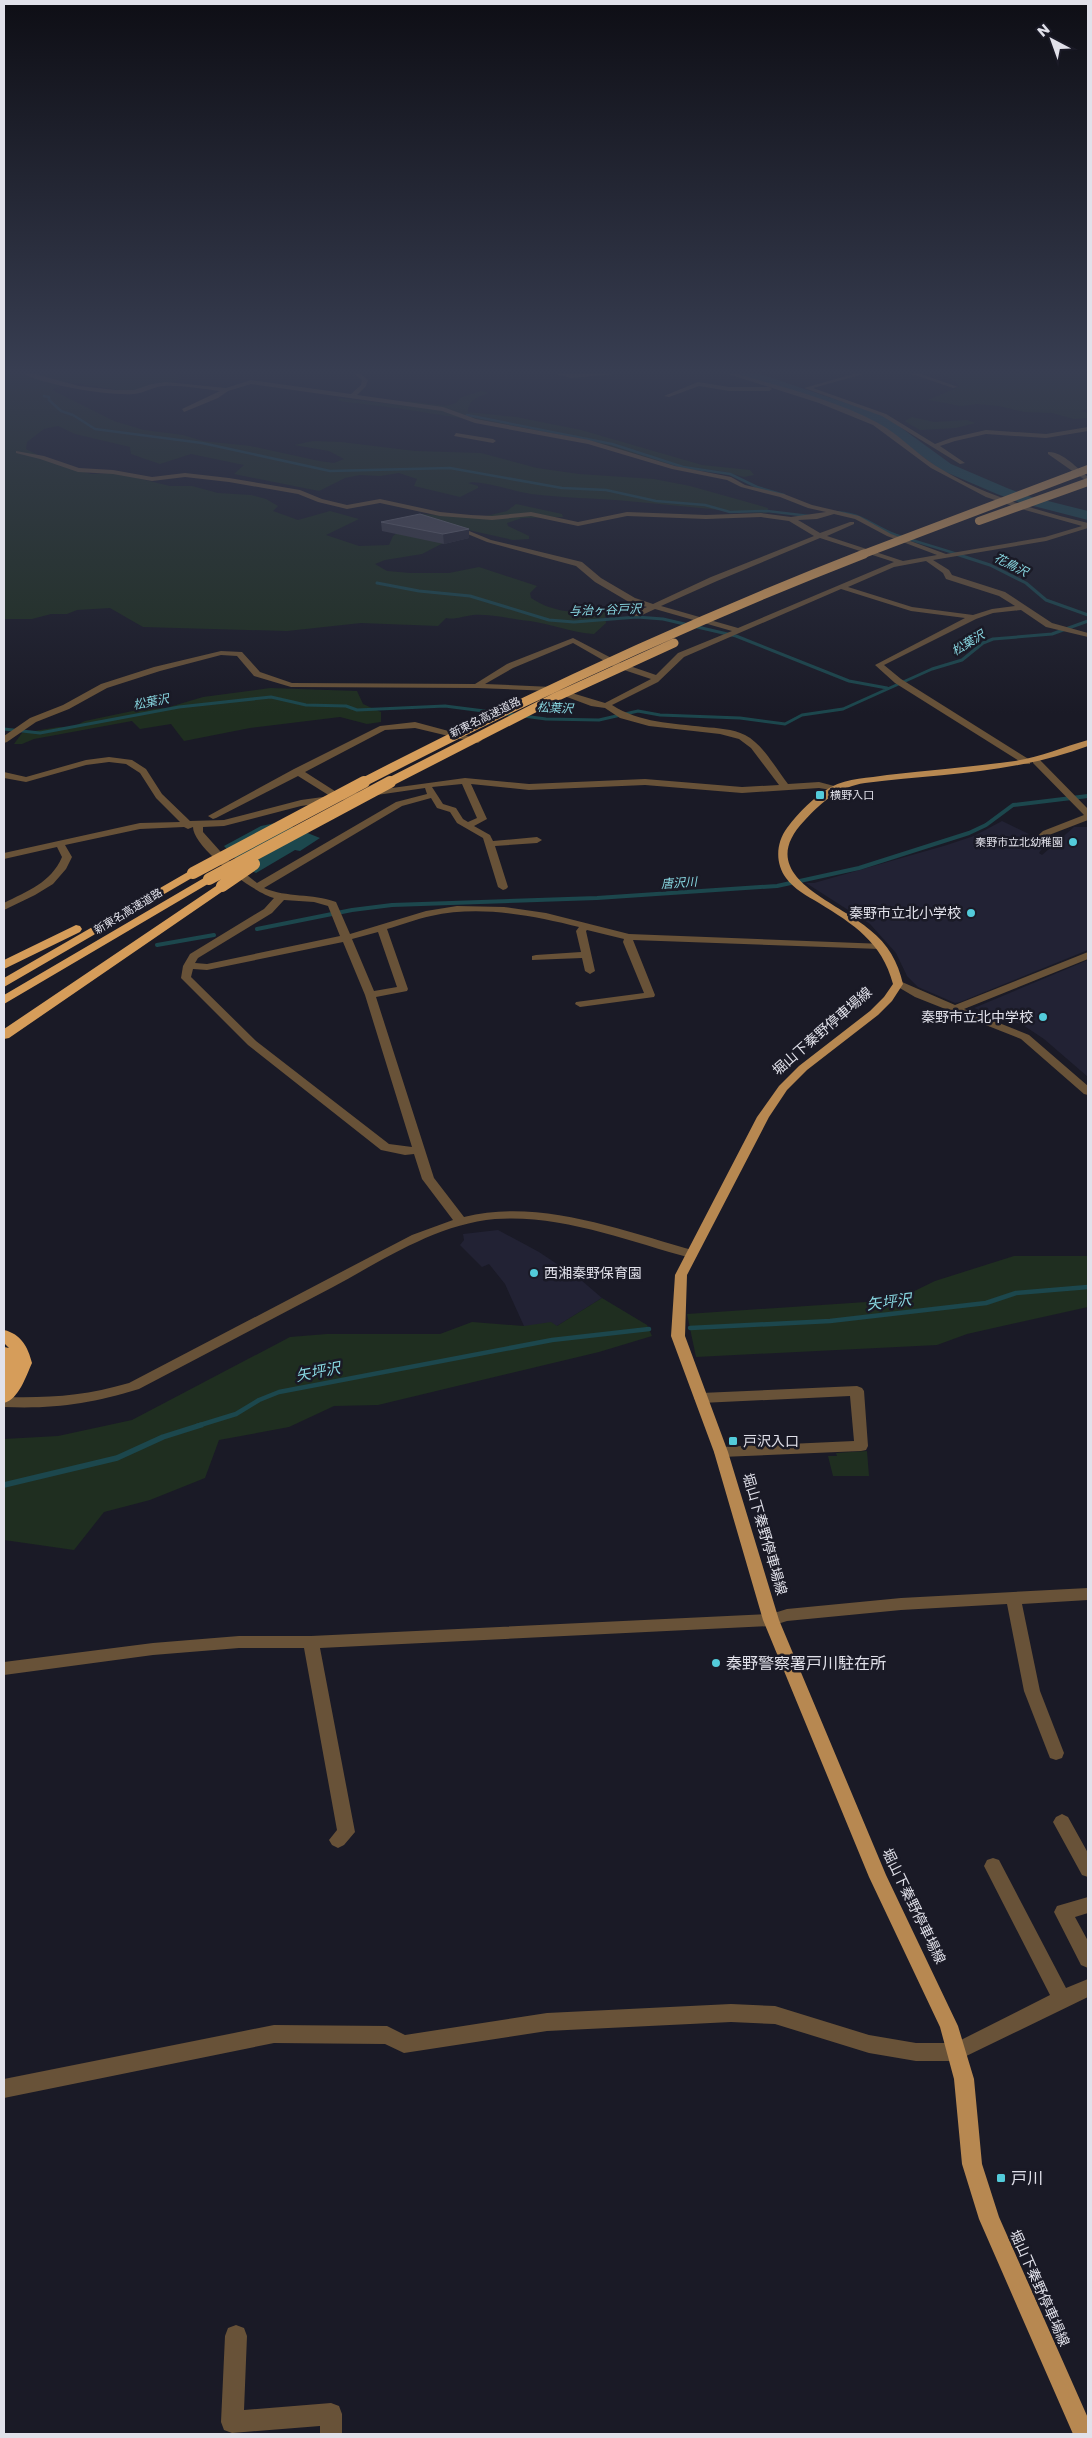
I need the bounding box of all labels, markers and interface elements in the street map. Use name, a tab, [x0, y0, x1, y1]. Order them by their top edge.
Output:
north arrow	[1027, 15, 1077, 65]
text: N	[1033, 19, 1054, 41]
water label: 花鳥沢	[991, 549, 1033, 581]
water label: 与治ヶ谷戸沢	[569, 600, 643, 619]
water label: 松葉沢	[948, 625, 989, 659]
water label: 松葉沢	[132, 689, 172, 713]
street label: 新東名高速道路	[447, 693, 523, 741]
water label: 松葉沢	[537, 698, 575, 717]
place label: 横野入口	[830, 787, 874, 803]
marker: 横野入口	[814, 789, 826, 801]
place label: 秦野市立北幼稚園	[975, 834, 1063, 850]
marker: 秦野市立北幼稚園	[1067, 836, 1079, 848]
water label: 唐沢川	[660, 873, 700, 892]
street label: 新東名高速道路	[91, 884, 165, 938]
place label: 秦野市立北小学校	[849, 903, 961, 923]
marker: 秦野市立北小学校	[965, 907, 977, 919]
street label: 堀山下秦野停車場線	[768, 982, 876, 1080]
place label: 秦野市立北中学校	[921, 1007, 1033, 1027]
marker: 秦野市立北中学校	[1037, 1011, 1049, 1023]
place label: 西湘秦野保育園	[544, 1263, 642, 1283]
marker: 西湘秦野保育園	[528, 1267, 540, 1279]
water label: 矢坪沢	[865, 1288, 915, 1315]
water label: 矢坪沢	[294, 1357, 344, 1386]
place label: 戸沢入口	[743, 1431, 799, 1451]
marker: 戸沢入口	[727, 1435, 739, 1447]
street label: 堀山下秦野停車場線	[738, 1471, 792, 1597]
place label: 秦野警察署戸川駐在所	[726, 1652, 886, 1675]
marker: 秦野警察署戸川駐在所	[710, 1657, 722, 1669]
street label: 堀山下秦野停車場線	[877, 1845, 951, 1967]
place label: 戸川	[1011, 2167, 1043, 2190]
marker: 戸川	[995, 2172, 1007, 2184]
street label: 堀山下秦野停車場線	[1005, 2226, 1075, 2350]

